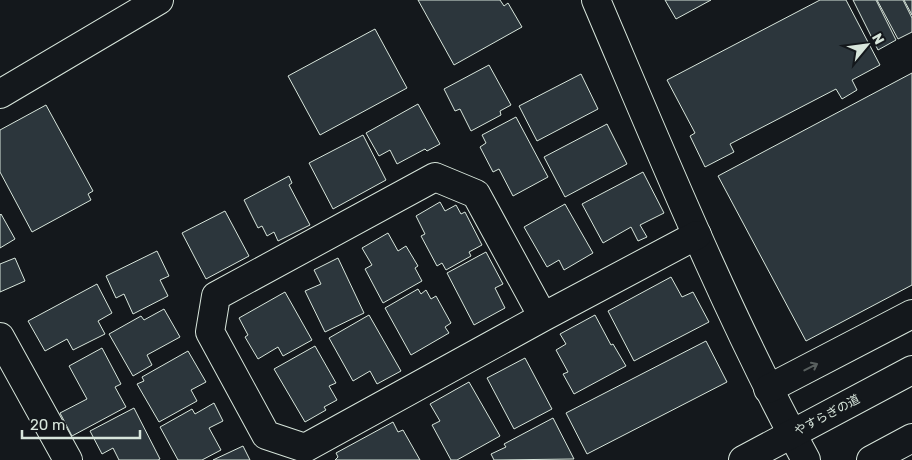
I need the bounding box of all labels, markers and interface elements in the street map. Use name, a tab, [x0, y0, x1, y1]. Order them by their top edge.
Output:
north arrow	[842, 20, 892, 70]
text: N	[868, 30, 888, 47]
one-way arrow	[803, 362, 818, 371]
street label: やすらぎの道	[792, 392, 862, 438]
scale bar	[22, 408, 140, 440]
text: 20 m	[30, 416, 65, 434]

